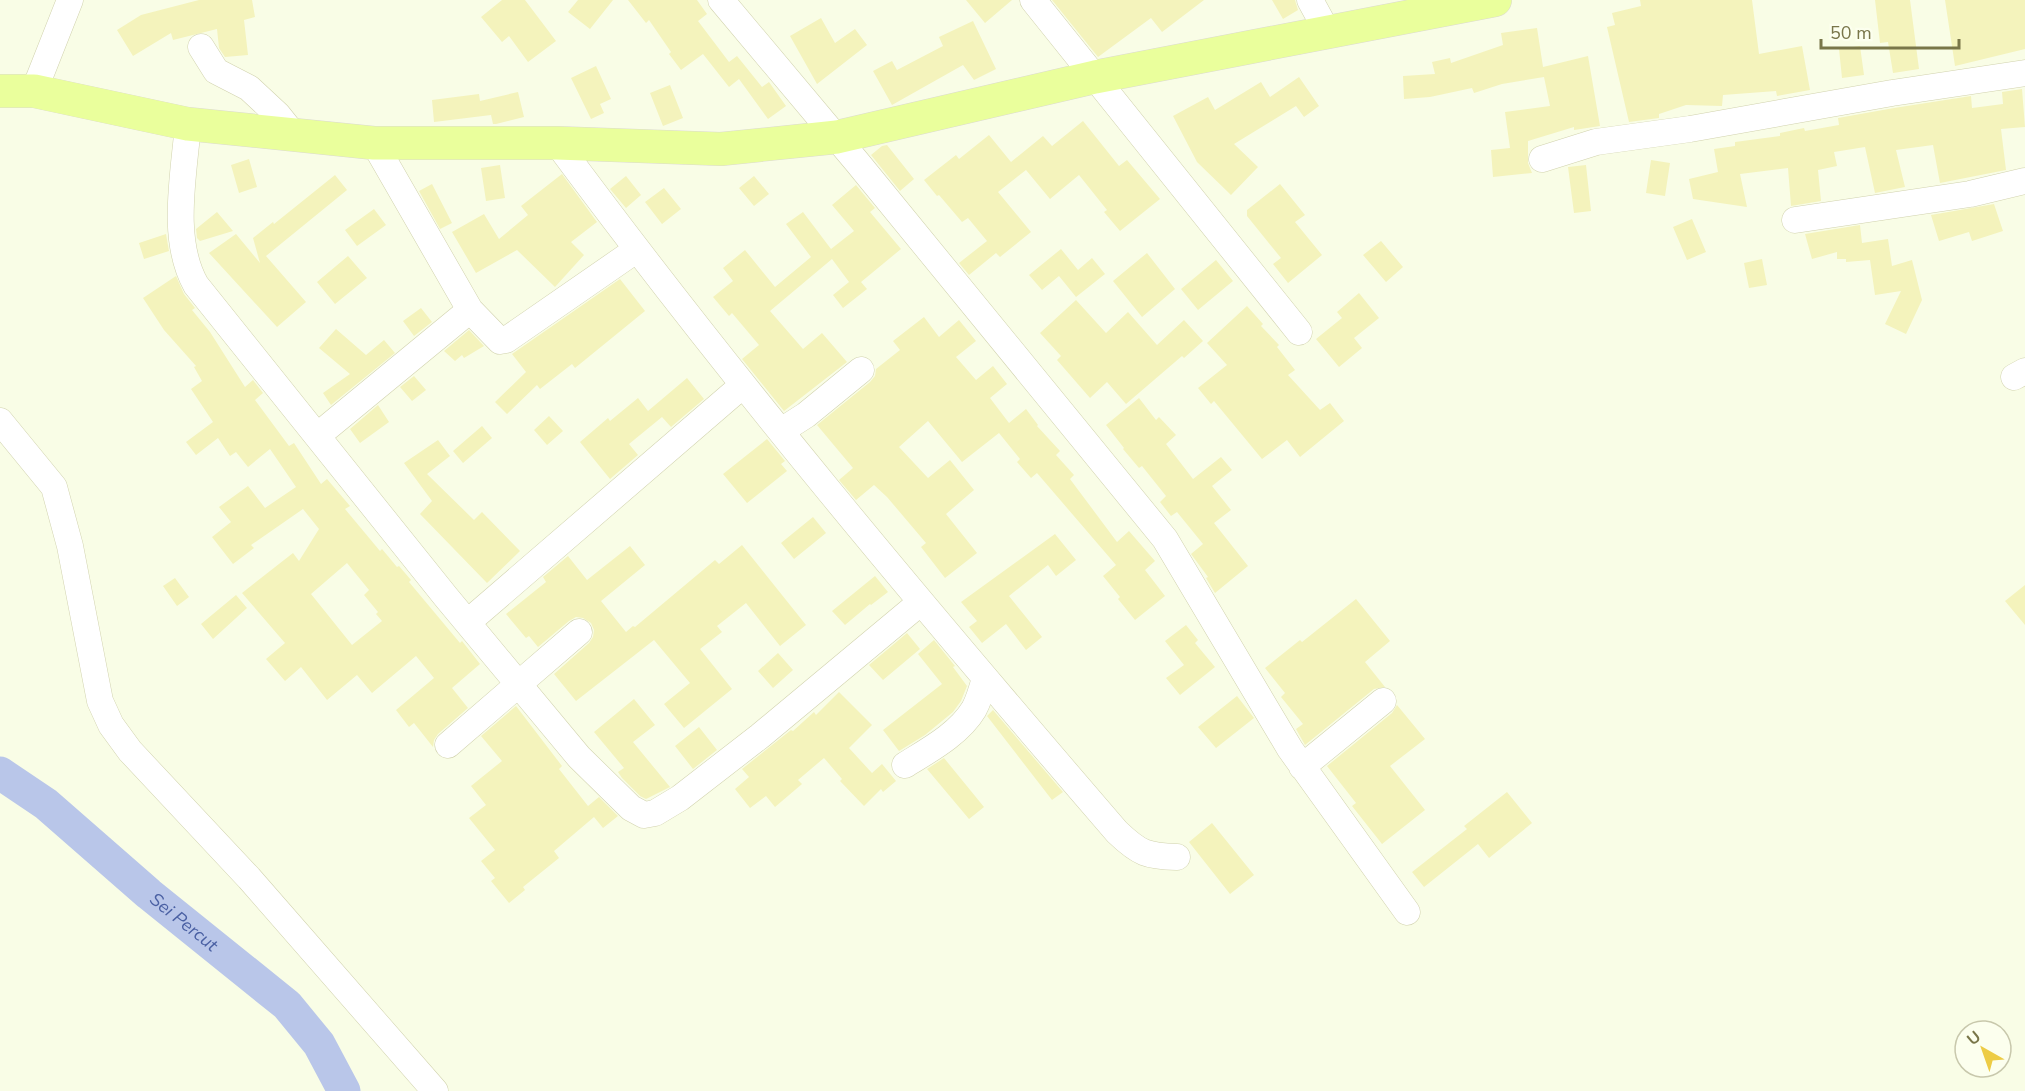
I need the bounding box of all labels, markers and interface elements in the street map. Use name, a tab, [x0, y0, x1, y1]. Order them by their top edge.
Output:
scale bar	[1821, 12, 1959, 50]
text: 50 m	[1830, 21, 1872, 45]
water label: Sei Percut	[145, 887, 224, 957]
north arrow	[1953, 1019, 2013, 1079]
text: U	[1962, 1026, 1986, 1050]

